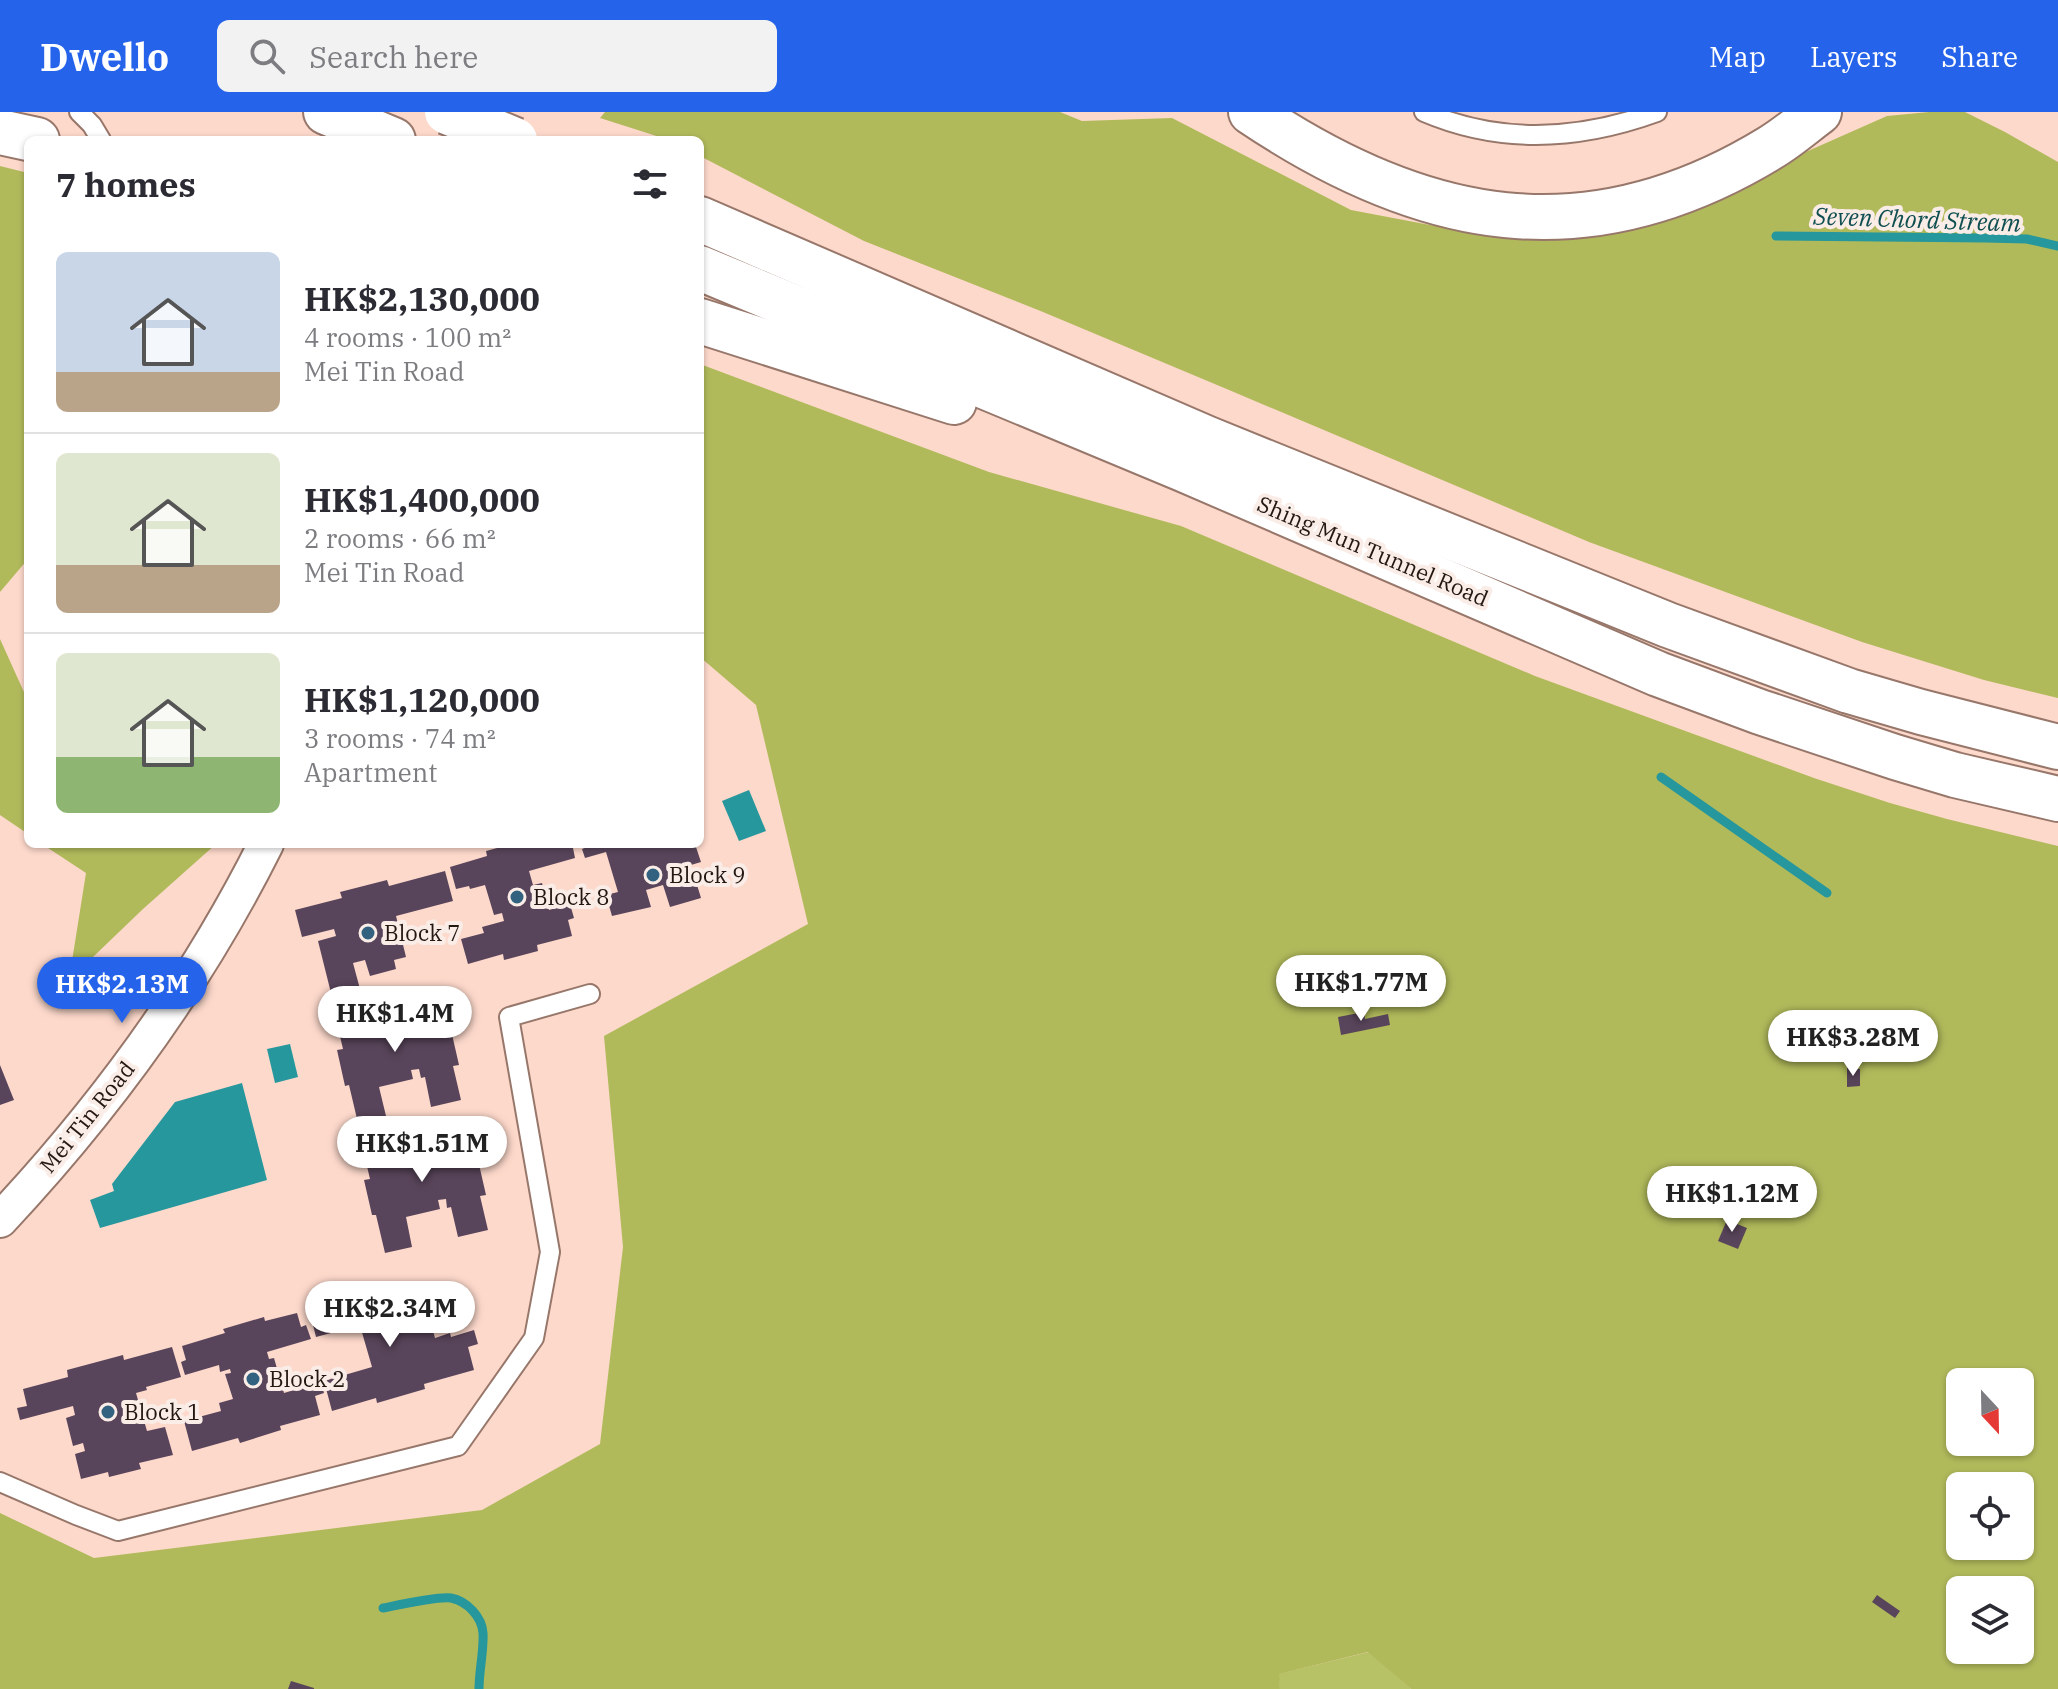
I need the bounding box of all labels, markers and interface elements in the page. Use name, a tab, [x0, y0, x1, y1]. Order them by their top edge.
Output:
search box	[217, 20, 777, 92]
text: Dwello	[40, 32, 169, 81]
icon: search	[245, 34, 289, 78]
text: Search here	[309, 37, 478, 76]
text: Map	[1709, 38, 1766, 75]
text: Layers	[1810, 38, 1897, 75]
text: Share	[1941, 38, 2018, 75]
text: 7 homes	[56, 162, 196, 206]
icon: filters	[628, 162, 672, 206]
water label: Seven Chord Stream	[1812, 199, 2021, 239]
text: HK$2,130,000	[304, 276, 540, 320]
icon: home	[120, 284, 216, 380]
text: 4 rooms · 100 m²	[304, 320, 511, 354]
text: Mei Tin Road	[304, 354, 465, 388]
text: HK$1,400,000	[304, 477, 540, 521]
icon: home	[120, 485, 216, 581]
street label: Shing Mun Tunnel Road	[1253, 489, 1493, 612]
text: 2 rooms · 66 m²	[304, 521, 496, 555]
text: Mei Tin Road	[304, 555, 465, 589]
text: HK$1,120,000	[304, 677, 540, 721]
icon: home	[120, 685, 216, 781]
text: 3 rooms · 74 m²	[304, 721, 496, 755]
text: Apartment	[304, 755, 437, 789]
place label: Block 9	[669, 860, 745, 889]
marker: Block 9	[644, 866, 662, 884]
place label: Block 8	[533, 882, 609, 911]
marker: Block 8	[508, 888, 526, 906]
place label: Block 7	[384, 918, 460, 947]
marker: Block 7	[359, 924, 377, 942]
pin: HK$1.77M	[1278, 955, 1444, 1023]
pin: HK$2.13M	[39, 957, 205, 1025]
text: HK$1.77M	[1294, 964, 1428, 998]
text: HK$2.13M	[55, 966, 189, 1000]
pin: HK$1.4M	[321, 986, 469, 1054]
text: HK$1.4M	[336, 995, 454, 1029]
pin: HK$3.28M	[1770, 1010, 1936, 1078]
text: HK$3.28M	[1786, 1019, 1920, 1053]
street label: Mei Tin Road	[33, 1055, 141, 1179]
pin: HK$1.51M	[339, 1116, 505, 1184]
text: HK$1.51M	[355, 1125, 489, 1159]
pin: HK$1.12M	[1649, 1166, 1815, 1234]
text: HK$1.12M	[1665, 1175, 1799, 1209]
pin: HK$2.34M	[307, 1281, 473, 1349]
text: HK$2.34M	[323, 1290, 457, 1324]
place label: Block 2	[269, 1364, 345, 1393]
north arrow	[1946, 1368, 2034, 1456]
map controls	[1946, 1368, 2034, 1664]
marker: Block 2	[244, 1370, 262, 1388]
place label: Block 1	[124, 1397, 200, 1426]
marker: Block 1	[99, 1403, 117, 1421]
button: locate	[1946, 1472, 2034, 1560]
button: layers	[1946, 1576, 2034, 1664]

